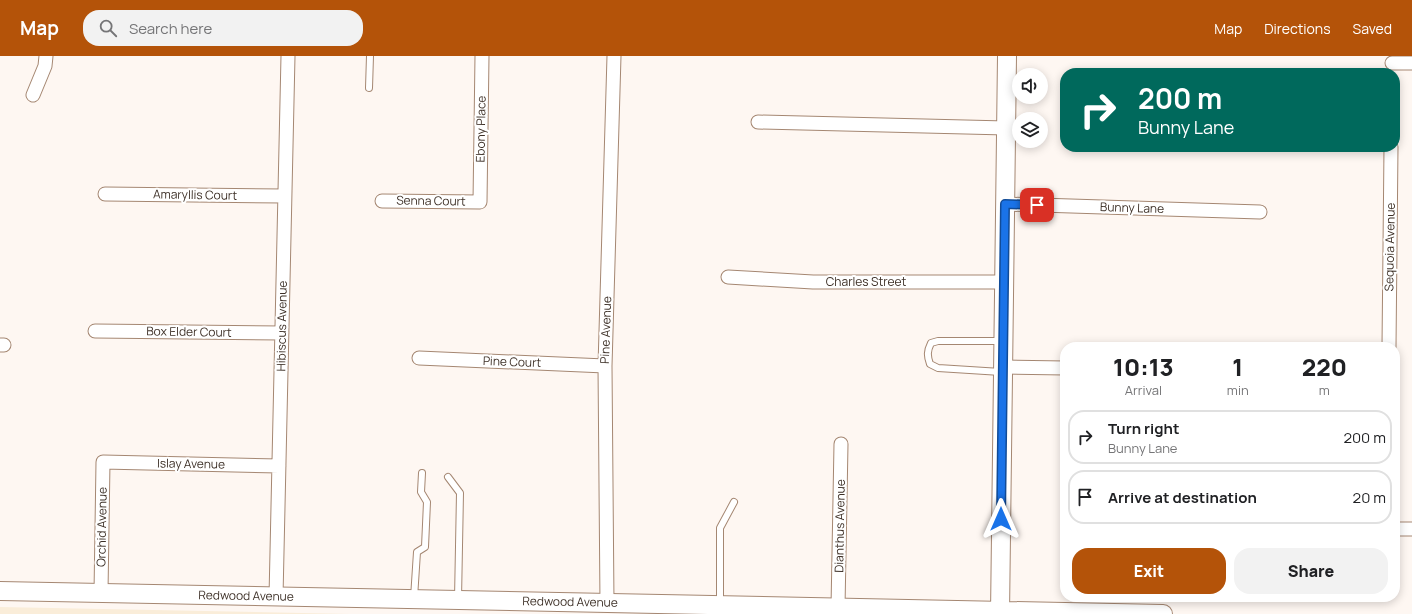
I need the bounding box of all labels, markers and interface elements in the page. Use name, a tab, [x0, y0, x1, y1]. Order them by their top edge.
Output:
search box	[83, 10, 363, 46]
text: Map	[20, 15, 59, 41]
icon: search	[97, 17, 119, 39]
text: Search here	[129, 18, 212, 39]
text: Map	[1214, 19, 1242, 38]
text: Directions	[1264, 19, 1331, 38]
text: Saved	[1353, 19, 1392, 38]
map controls	[1012, 68, 1048, 148]
button: sound	[1012, 68, 1048, 104]
text: 200 m	[1138, 79, 1222, 117]
icon: right	[1072, 84, 1124, 136]
street label: Ebony Place	[471, 95, 490, 163]
button: layers	[1012, 112, 1048, 148]
text: Bunny Lane	[1138, 115, 1234, 139]
street label: Amaryllis Court	[153, 185, 237, 204]
pin	[1020, 188, 1054, 222]
street label: Senna Court	[396, 191, 466, 210]
icon: arrive	[1026, 194, 1048, 216]
street label: Bunny Lane	[1100, 198, 1164, 217]
street label: Sequoia Avenue	[1380, 202, 1399, 291]
street label: Charles Street	[826, 273, 906, 290]
street label: Hibiscus Avenue	[272, 280, 291, 372]
street label: Pine Avenue	[596, 296, 615, 364]
street label: Box Elder Court	[146, 322, 232, 341]
text: 10:13	[1113, 350, 1174, 383]
text: 1	[1232, 350, 1243, 383]
text: 220	[1302, 350, 1347, 383]
street label: Pine Court	[482, 352, 542, 371]
text: Arrival	[1125, 381, 1162, 399]
text: min	[1227, 381, 1249, 399]
text: m	[1319, 381, 1330, 399]
text: Turn right	[1108, 418, 1179, 439]
icon: right	[1074, 426, 1096, 448]
text: 200 m	[1343, 427, 1386, 448]
text: Bunny Lane	[1108, 439, 1177, 457]
street label: Islay Avenue	[157, 454, 225, 473]
street label: Dianthus Avenue	[830, 479, 849, 573]
icon: arrive	[1074, 486, 1096, 508]
street label: Orchid Avenue	[92, 487, 111, 567]
text: Arrive at destination	[1108, 487, 1257, 508]
text: 20 m	[1353, 487, 1386, 508]
position arrow	[980, 498, 1022, 540]
button: Exit	[1072, 548, 1226, 594]
button: Share	[1234, 548, 1388, 594]
street label: Redwood Avenue	[198, 586, 294, 605]
street label: Redwood Avenue	[522, 592, 618, 611]

